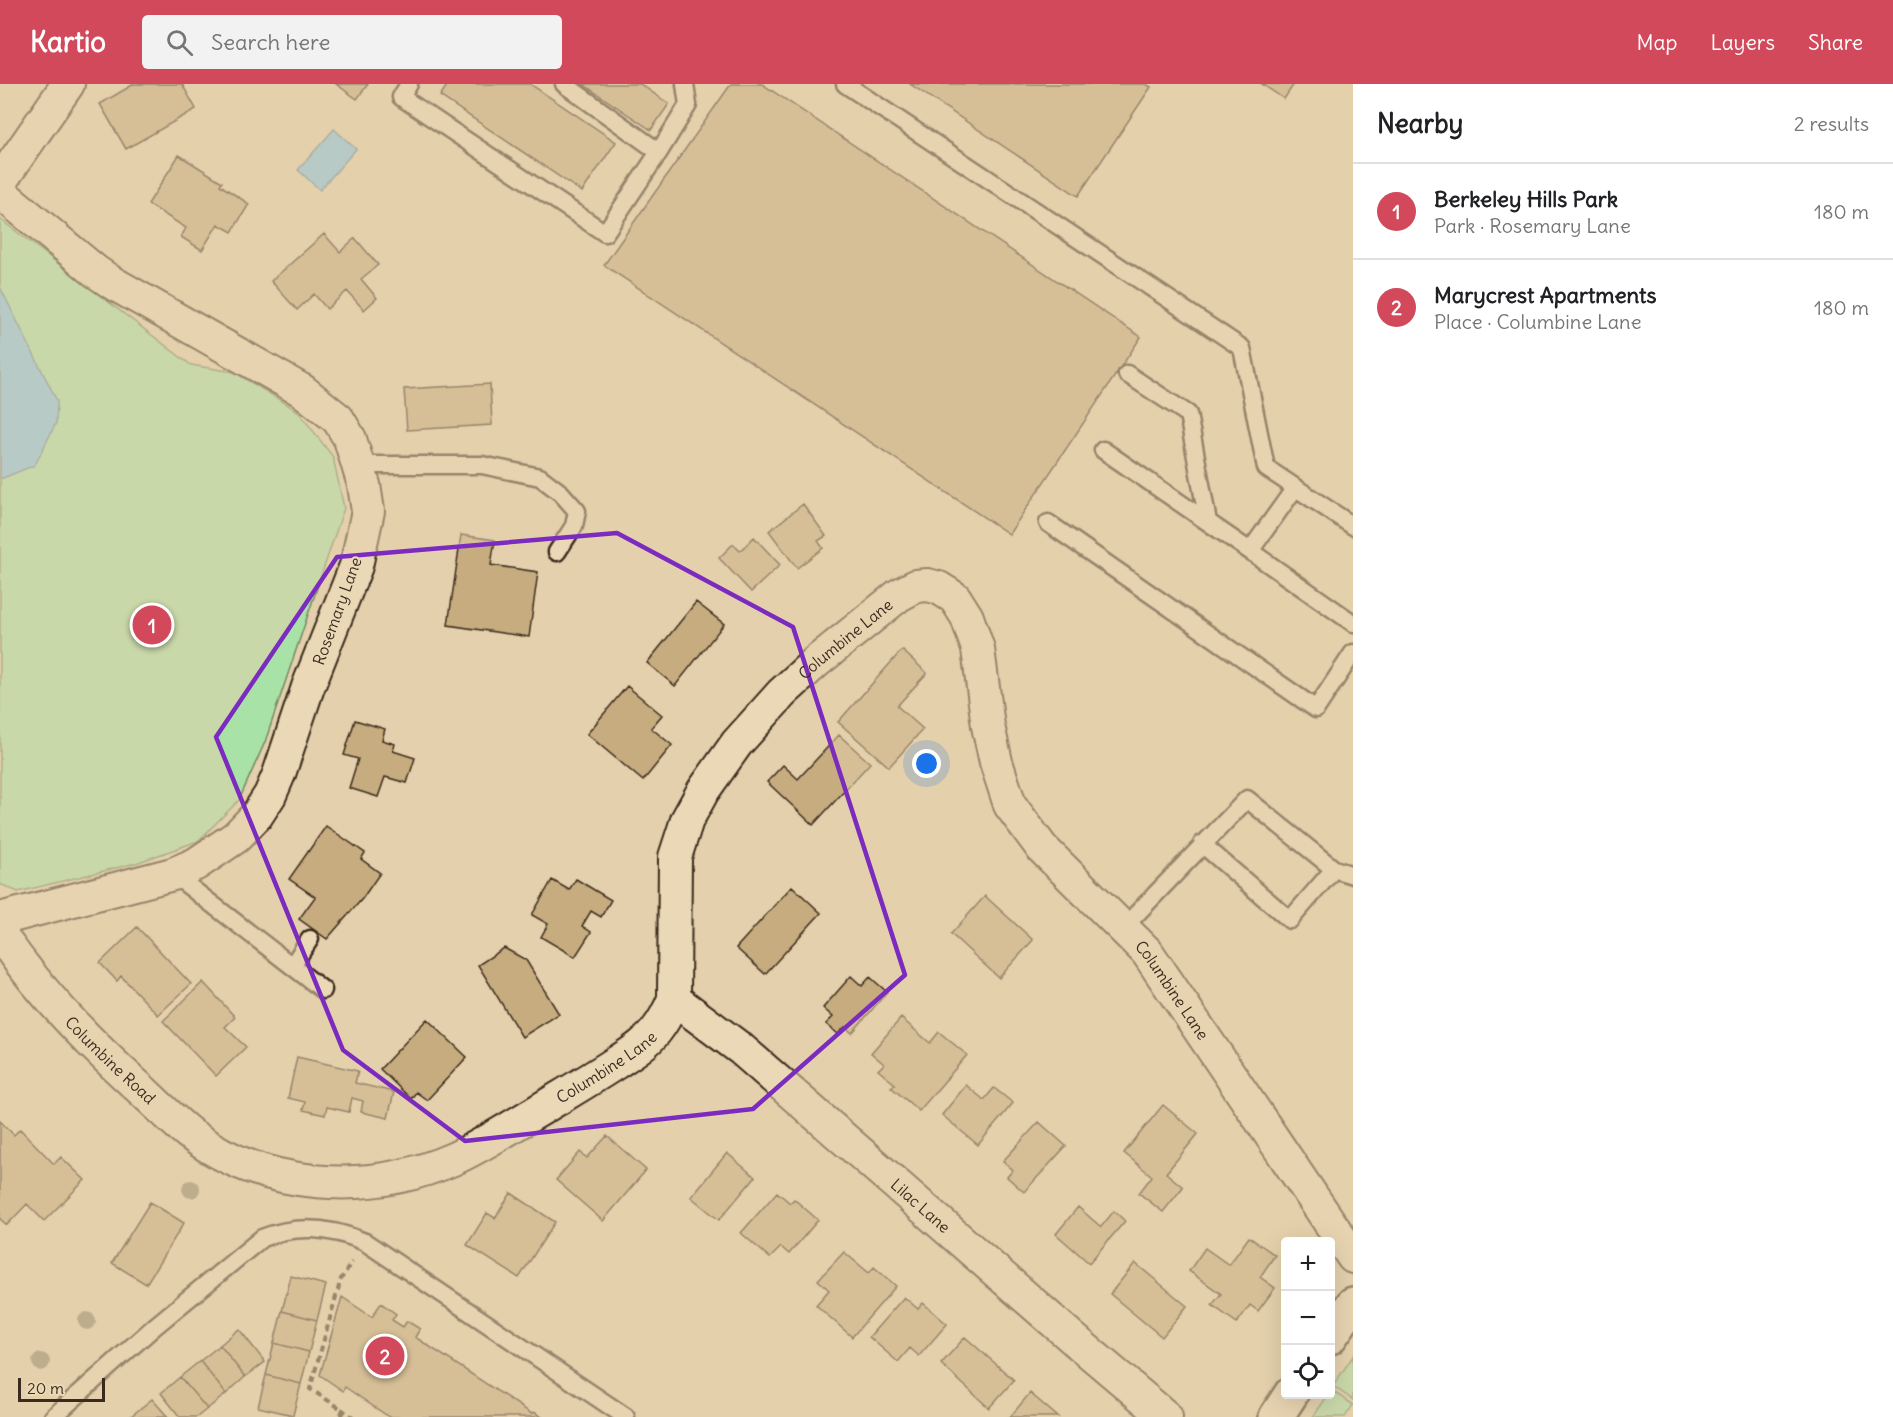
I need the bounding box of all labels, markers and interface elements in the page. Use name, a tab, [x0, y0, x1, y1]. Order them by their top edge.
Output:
search box	[142, 15, 562, 69]
text: Kartio	[30, 24, 106, 60]
icon: search	[163, 26, 196, 59]
text: Search here	[211, 28, 330, 56]
text: Map	[1637, 29, 1677, 56]
text: Layers	[1710, 29, 1775, 56]
text: Share	[1808, 29, 1863, 56]
text: Nearby	[1377, 107, 1463, 140]
text: 2 results	[1794, 111, 1869, 136]
text: Berkeley Hills Park	[1434, 185, 1618, 213]
text: 1	[1393, 199, 1400, 224]
text: 180 m	[1814, 199, 1869, 224]
text: Park · Rosemary Lane	[1434, 213, 1631, 238]
text: Marycrest Apartments	[1434, 281, 1657, 309]
text: 2	[1391, 295, 1402, 320]
text: 180 m	[1814, 295, 1869, 320]
text: Place · Columbine Lane	[1434, 309, 1641, 334]
street label: Rosemary Lane	[308, 554, 366, 668]
street label: Columbine Lane	[794, 594, 896, 683]
pin: 1	[132, 602, 172, 648]
your location	[912, 749, 941, 778]
street label: Columbine Lane	[1131, 936, 1213, 1044]
street label: Columbine Road	[61, 1012, 160, 1108]
street label: Columbine Lane	[553, 1027, 661, 1107]
street label: Lilac Lane	[887, 1174, 955, 1237]
map controls	[1281, 1237, 1335, 1399]
button: +	[1281, 1237, 1335, 1291]
button: −	[1281, 1291, 1335, 1345]
pin: 2	[366, 1334, 404, 1378]
button: locate	[1281, 1345, 1335, 1399]
scale bar	[18, 1375, 105, 1402]
text: 20 m	[27, 1378, 64, 1398]

